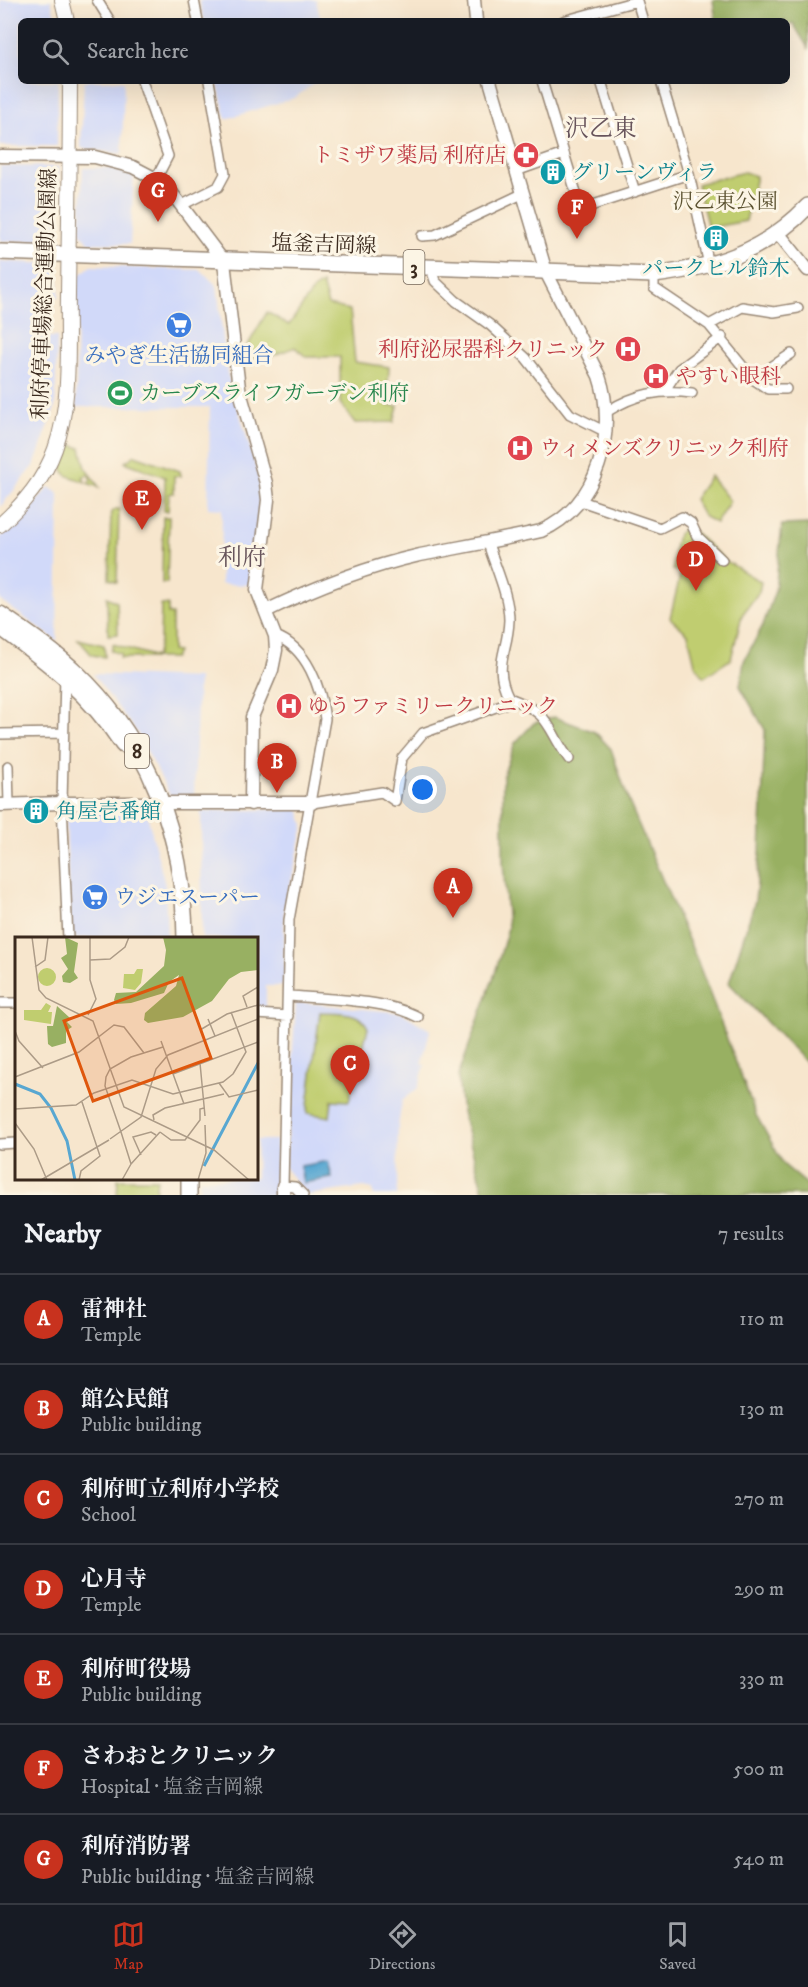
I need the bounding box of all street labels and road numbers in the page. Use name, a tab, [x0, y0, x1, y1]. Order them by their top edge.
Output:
street label: 利府停車場総合運動公園線	[28, 168, 62, 420]
street label: 塩釜吉岡線	[271, 230, 377, 260]
road number: 3	[404, 250, 424, 284]
road number: 8	[125, 734, 149, 768]

